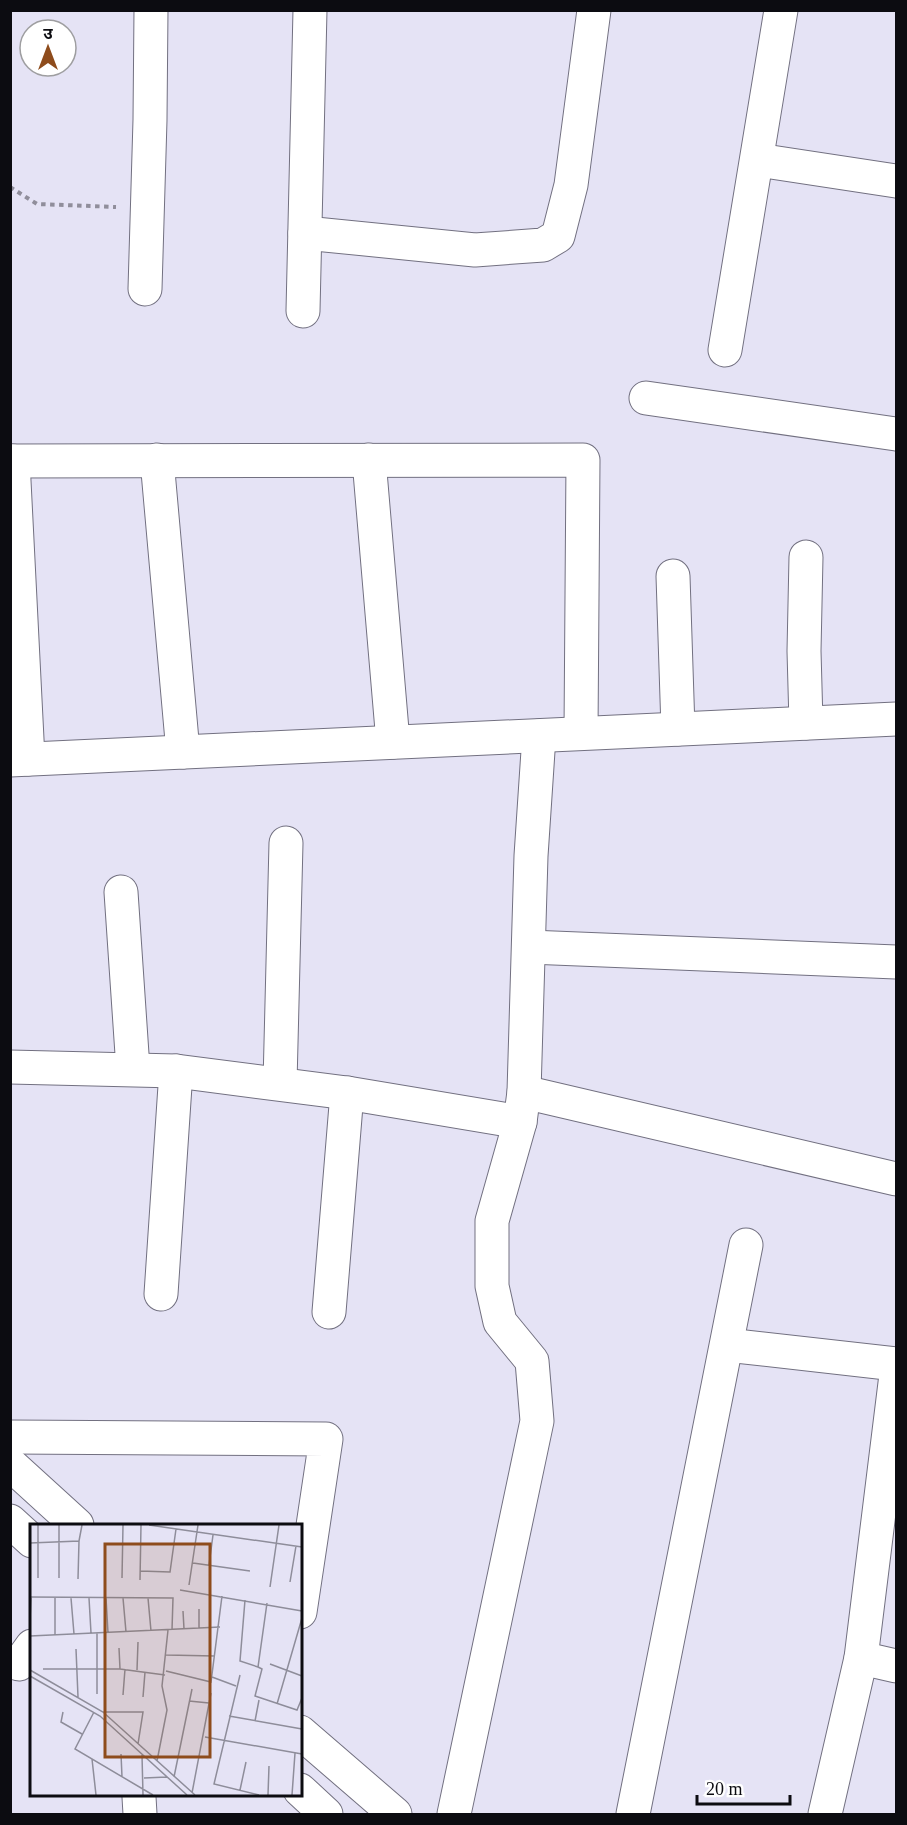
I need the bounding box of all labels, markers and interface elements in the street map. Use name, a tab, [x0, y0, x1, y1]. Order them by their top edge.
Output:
north arrow	[18, 18, 78, 78]
text: उ	[43, 25, 53, 42]
inset map	[30, 1524, 302, 1795]
scale bar	[697, 1768, 790, 1806]
text: 20 m	[706, 1779, 743, 1799]

